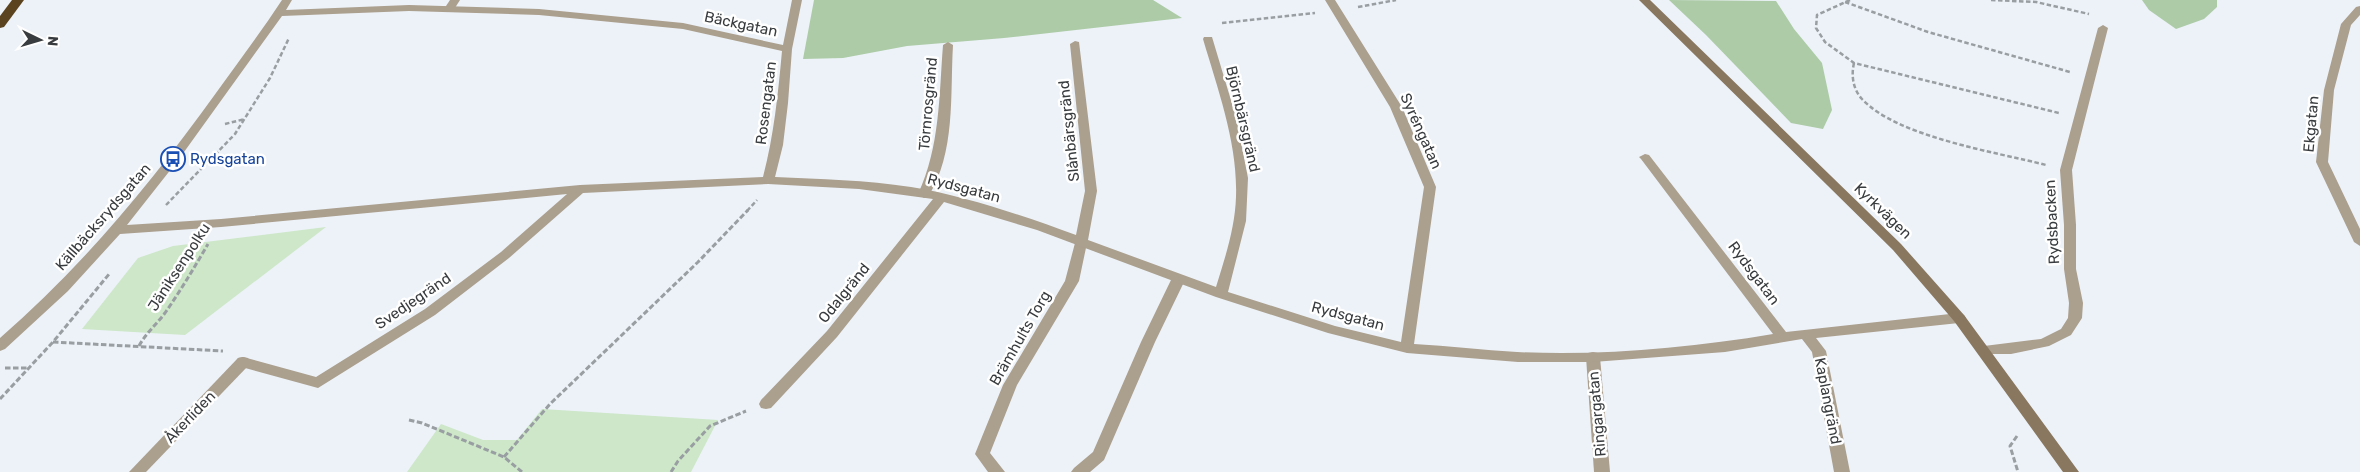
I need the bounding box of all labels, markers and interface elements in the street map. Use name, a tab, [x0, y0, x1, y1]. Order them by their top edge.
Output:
street label: Bäckgatan	[703, 7, 779, 41]
north arrow	[15, 15, 65, 65]
text: N	[44, 35, 61, 47]
street label: Törnrosgränd	[915, 57, 941, 151]
street label: Rosengatan	[752, 60, 780, 146]
street label: Björnbärsgränd	[1222, 64, 1264, 174]
street label: Slånbärsgränd	[1055, 79, 1083, 183]
street label: Syréngatan	[1396, 90, 1446, 172]
street label: Ekgatan	[2300, 95, 2322, 153]
bus stop icon: Rydsgatan	[160, 146, 186, 172]
place label: Rydsgatan	[190, 150, 265, 168]
street label: Källbäcksrydsgatan	[52, 160, 154, 274]
street label: Rydsgatan	[926, 170, 1002, 206]
street label: Kyrkvägen	[1851, 179, 1915, 243]
street label: Rydsbacken	[2041, 179, 2063, 265]
street label: Jäniksenpolku	[144, 220, 214, 314]
street label: Rydsgatan	[1724, 238, 1784, 308]
street label: Odalgränd	[814, 259, 874, 327]
street label: Svedjegränd	[372, 269, 454, 333]
street label: Brämhults Torg	[986, 288, 1054, 388]
street label: Rydsgatan	[1310, 298, 1386, 334]
street label: Kaplangränd	[1811, 356, 1845, 446]
street label: Ringargatan	[1584, 371, 1610, 457]
street label: Åkerliden	[161, 387, 219, 447]

